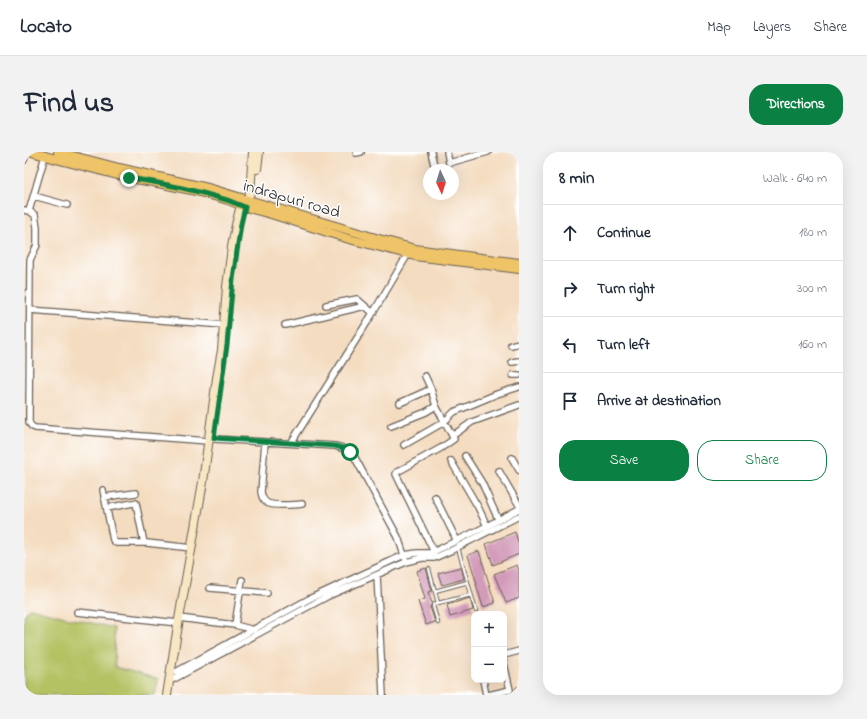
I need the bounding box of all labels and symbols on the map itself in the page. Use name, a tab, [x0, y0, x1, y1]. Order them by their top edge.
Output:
north arrow	[423, 164, 459, 200]
route end	[120, 169, 138, 187]
street label: indrapuri road	[240, 174, 343, 225]
route start	[341, 443, 359, 461]

